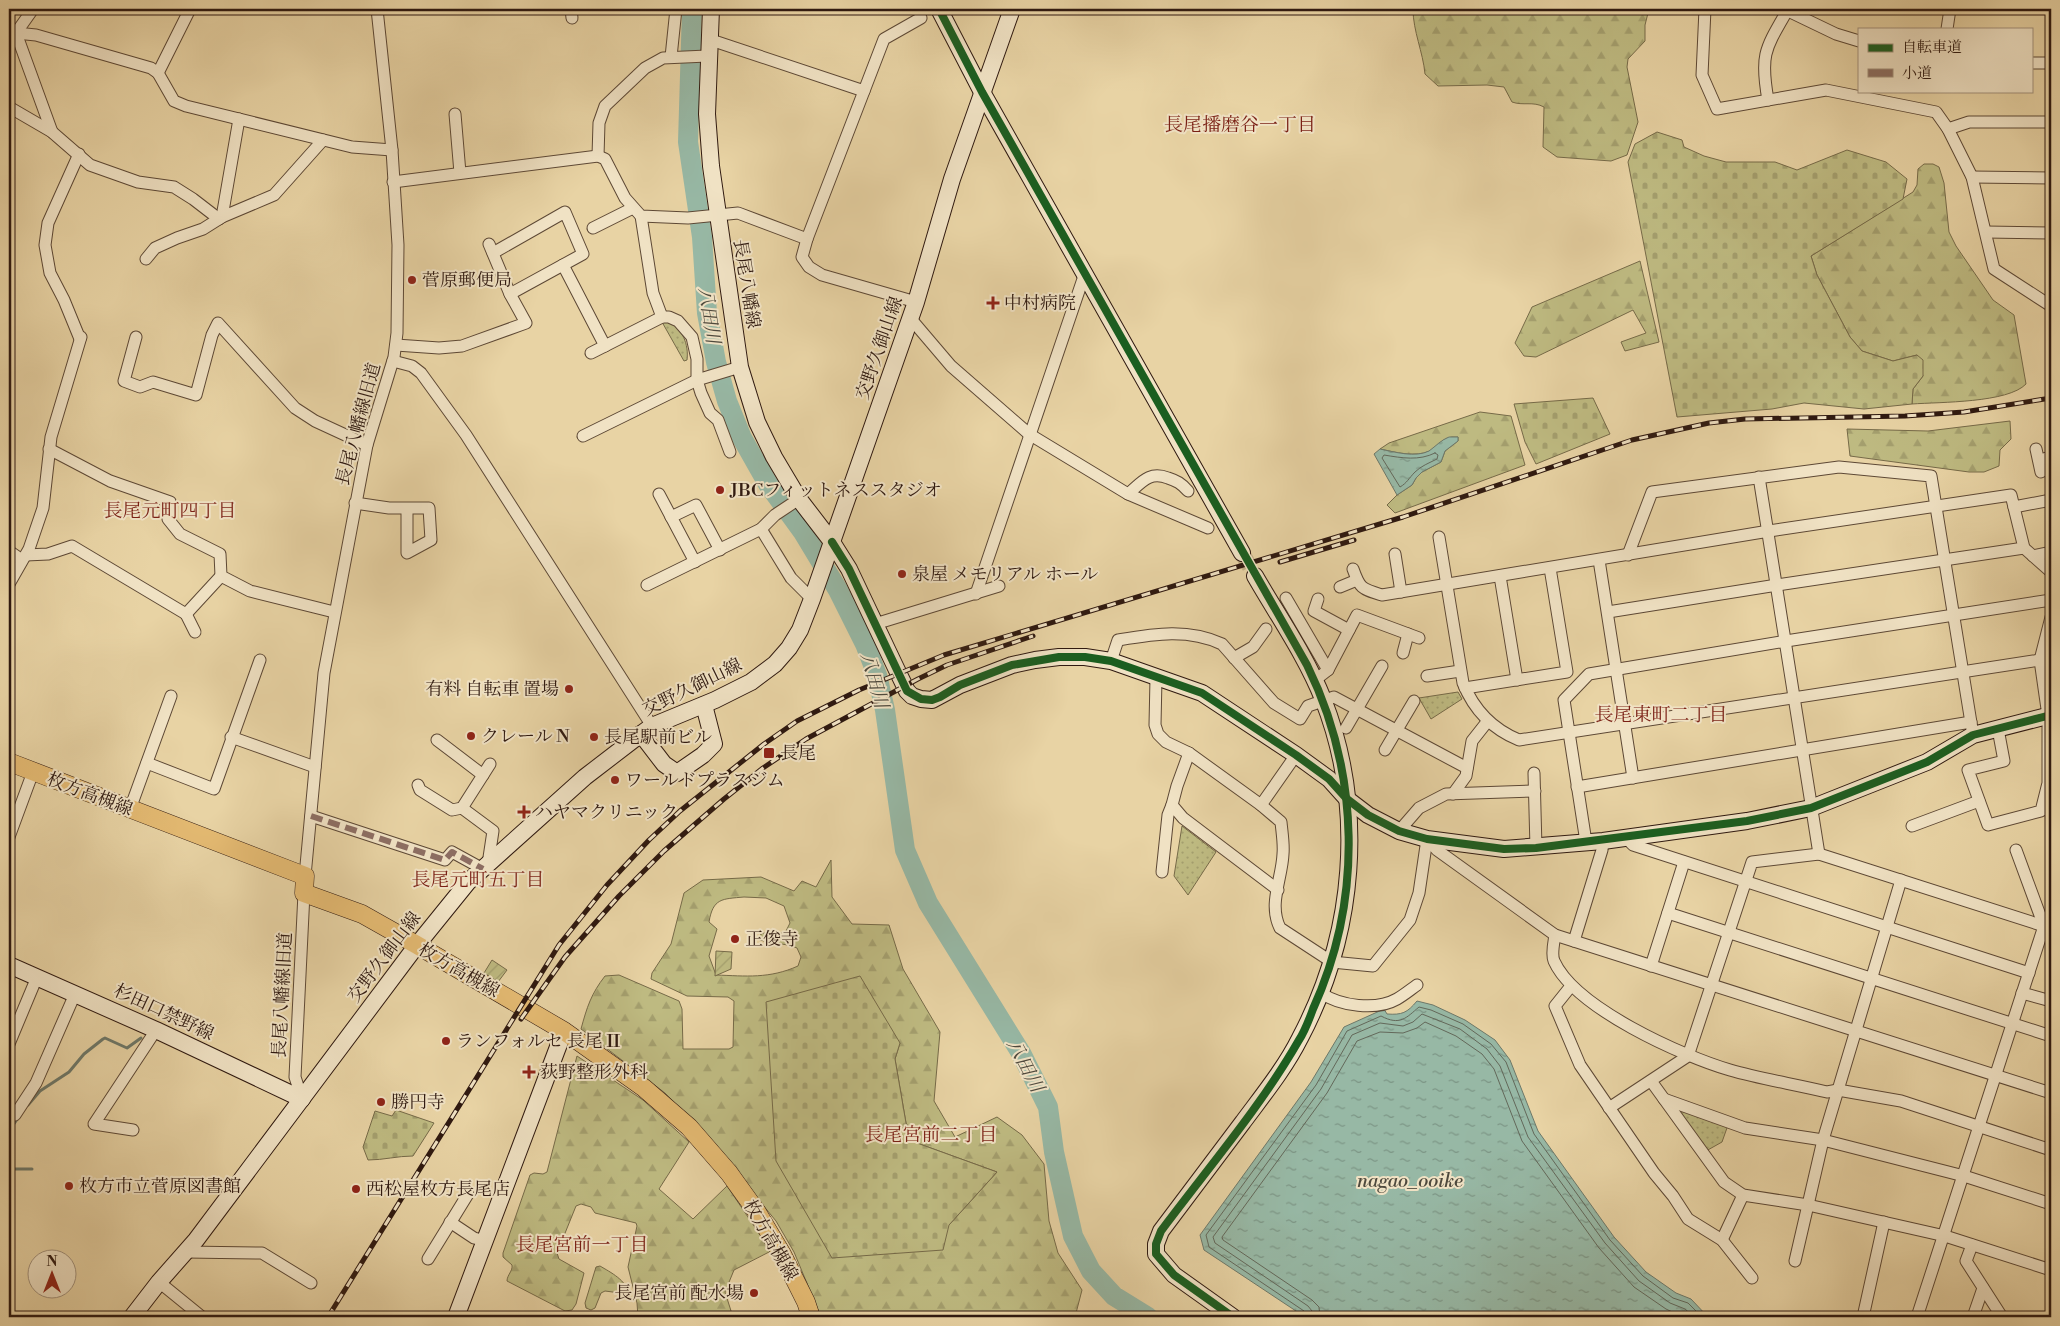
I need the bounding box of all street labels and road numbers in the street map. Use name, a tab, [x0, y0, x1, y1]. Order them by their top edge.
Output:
street label: 長尾八幡線	[728, 238, 765, 330]
street label: 交野久御山線	[851, 293, 908, 403]
street label: 長尾八幡線旧道	[331, 360, 386, 488]
street label: 交野久御山線	[639, 653, 746, 721]
street label: 枚方高槻線	[44, 768, 136, 821]
street label: 交野久御山線	[343, 907, 426, 1007]
street label: 長尾八幡線旧道	[268, 932, 297, 1059]
street label: 枚方高槻線	[414, 938, 503, 1003]
street label: 杉田口禁野線	[110, 979, 218, 1046]
street label: 枚方高槻線	[738, 1196, 803, 1285]

